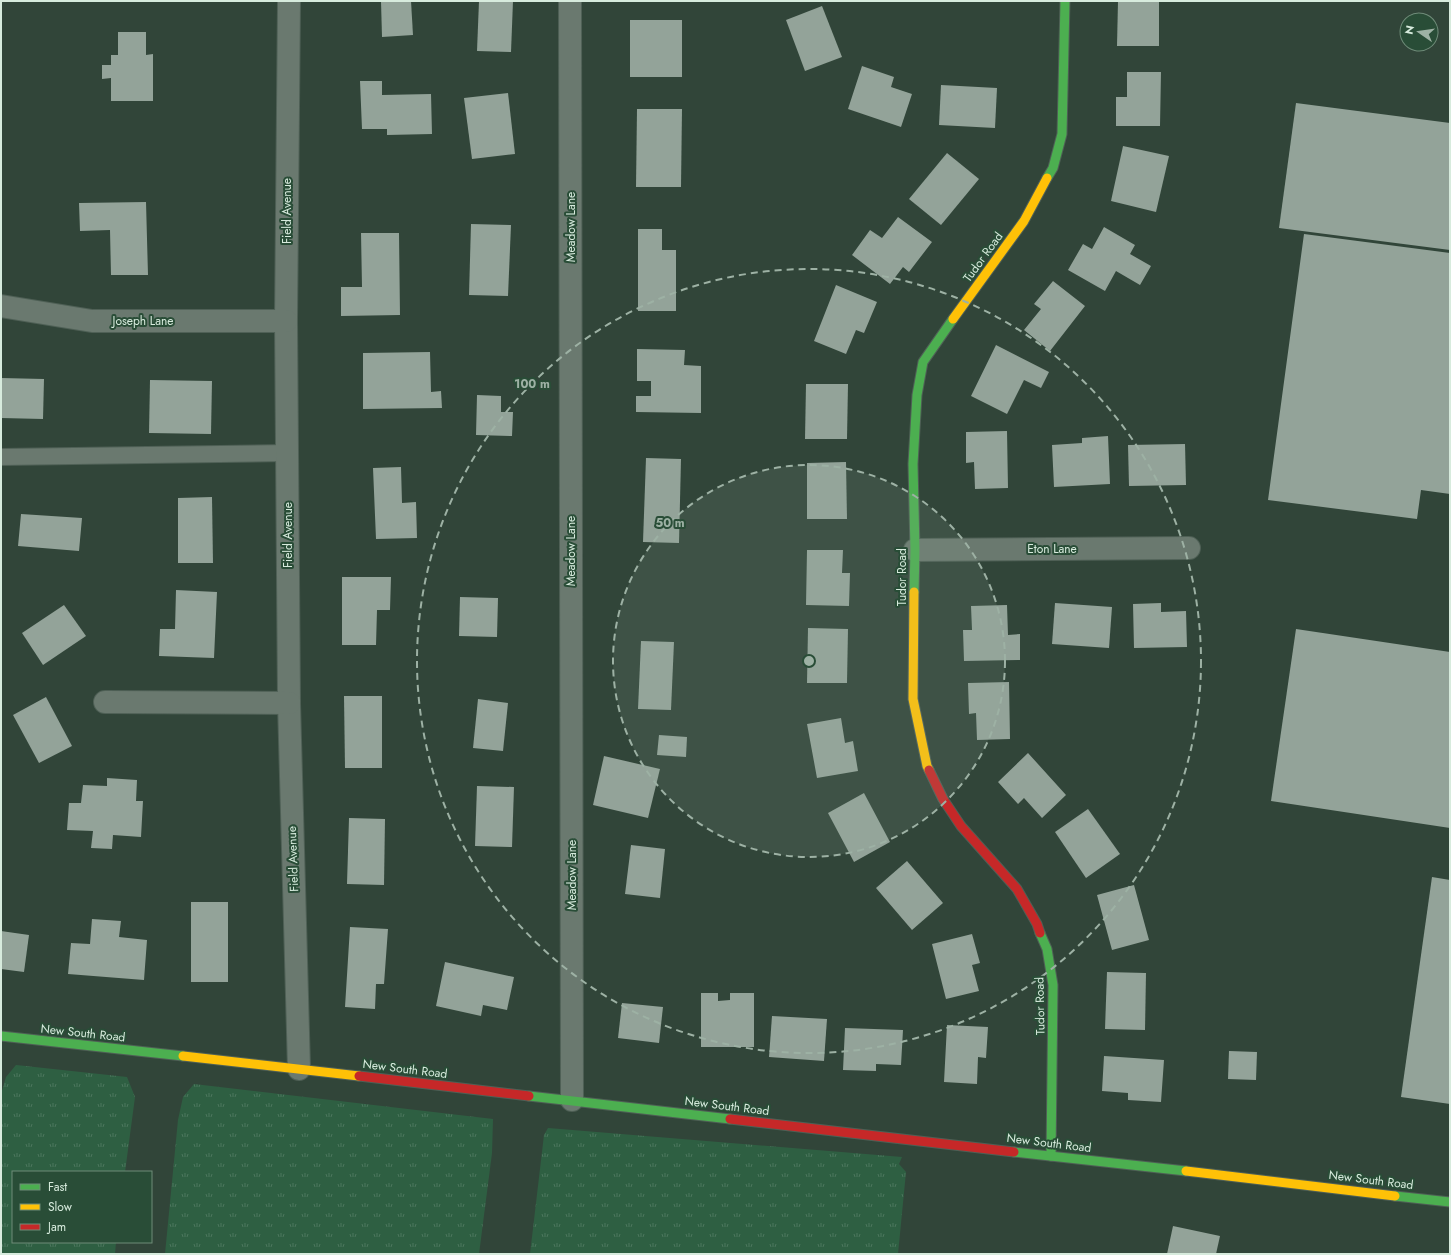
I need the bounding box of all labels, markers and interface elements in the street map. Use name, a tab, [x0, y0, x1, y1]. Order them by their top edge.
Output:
north arrow	[1399, 12, 1439, 52]
text: N	[1400, 24, 1418, 36]
street label: Field Avenue	[278, 178, 296, 244]
street label: Meadow Lane	[562, 192, 580, 262]
street label: Tudor Road	[959, 228, 1007, 286]
street label: Joseph Lane	[111, 312, 173, 330]
text: 100 m	[514, 375, 550, 393]
street label: Field Avenue	[279, 502, 297, 568]
text: 50 m	[655, 514, 685, 532]
street label: Meadow Lane	[562, 516, 580, 586]
street label: Eton Lane	[1027, 540, 1077, 558]
street label: Tudor Road	[893, 548, 911, 606]
centre of rings	[802, 654, 816, 668]
street label: Field Avenue	[283, 826, 303, 892]
street label: Meadow Lane	[563, 840, 581, 910]
street label: Tudor Road	[1030, 977, 1050, 1035]
street label: New South Road	[40, 1020, 126, 1046]
street label: New South Road	[362, 1055, 448, 1083]
street label: New South Road	[684, 1092, 770, 1120]
street label: New South Road	[1006, 1129, 1092, 1157]
street label: New South Road	[1328, 1166, 1414, 1194]
legend	[12, 1171, 152, 1243]
text: Fast	[48, 1178, 67, 1196]
text: Slow	[48, 1198, 73, 1216]
text: Jam	[46, 1218, 66, 1236]

